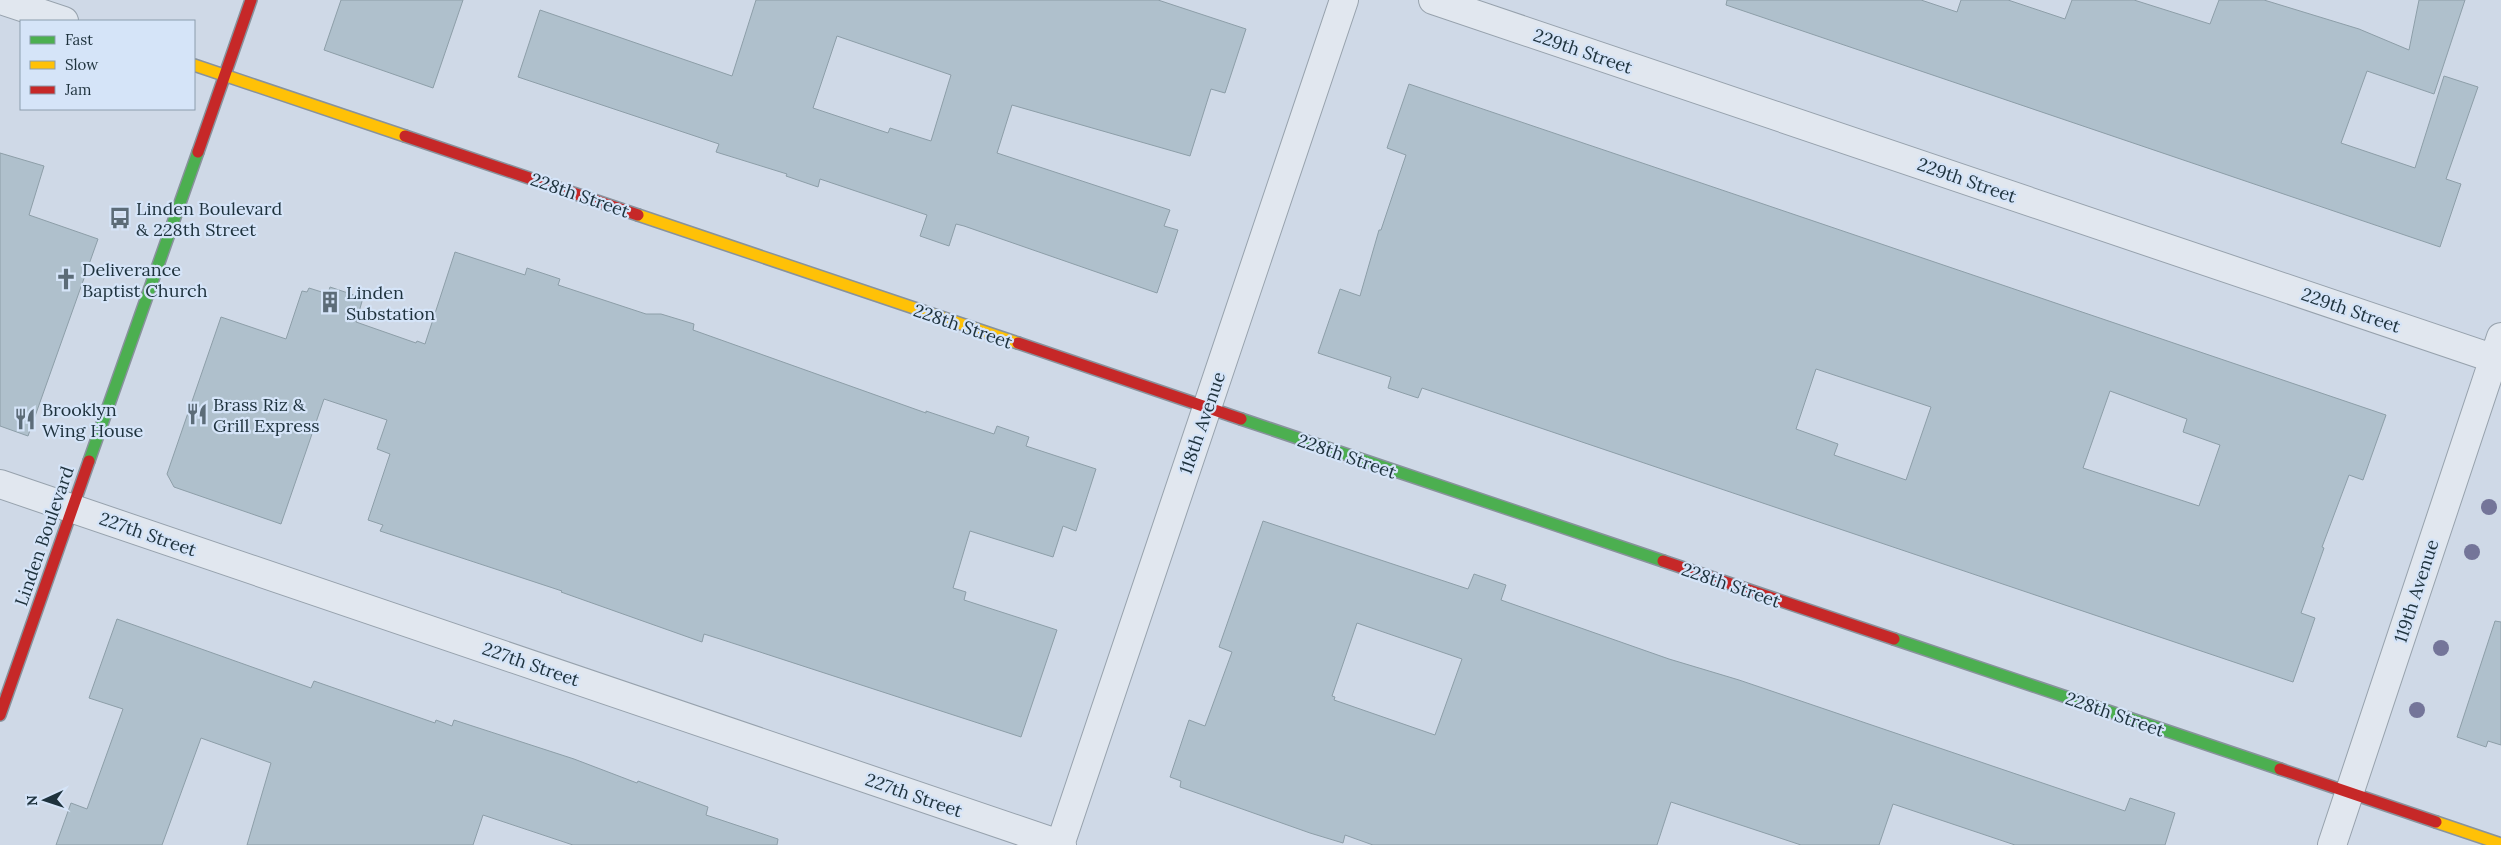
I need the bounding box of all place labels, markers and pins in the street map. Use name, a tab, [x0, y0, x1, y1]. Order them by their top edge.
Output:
place label: Linden Boulevard & 228th Street	[136, 197, 282, 241]
bus stop icon: Linden Boulevard & 228th Street	[107, 205, 133, 231]
place label: Deliverance Baptist Church	[82, 258, 208, 302]
church icon: Deliverance Baptist Church	[53, 266, 79, 292]
place label: Linden Substation	[346, 281, 435, 325]
building icon: Linden Substation	[317, 289, 343, 315]
place label: Brass Riz & Grill Express	[213, 393, 320, 437]
place label: Brooklyn Wing House	[42, 398, 144, 442]
restaurant icon: Brass Riz & Grill Express	[184, 401, 210, 427]
restaurant icon: Brooklyn Wing House	[12, 406, 38, 432]

